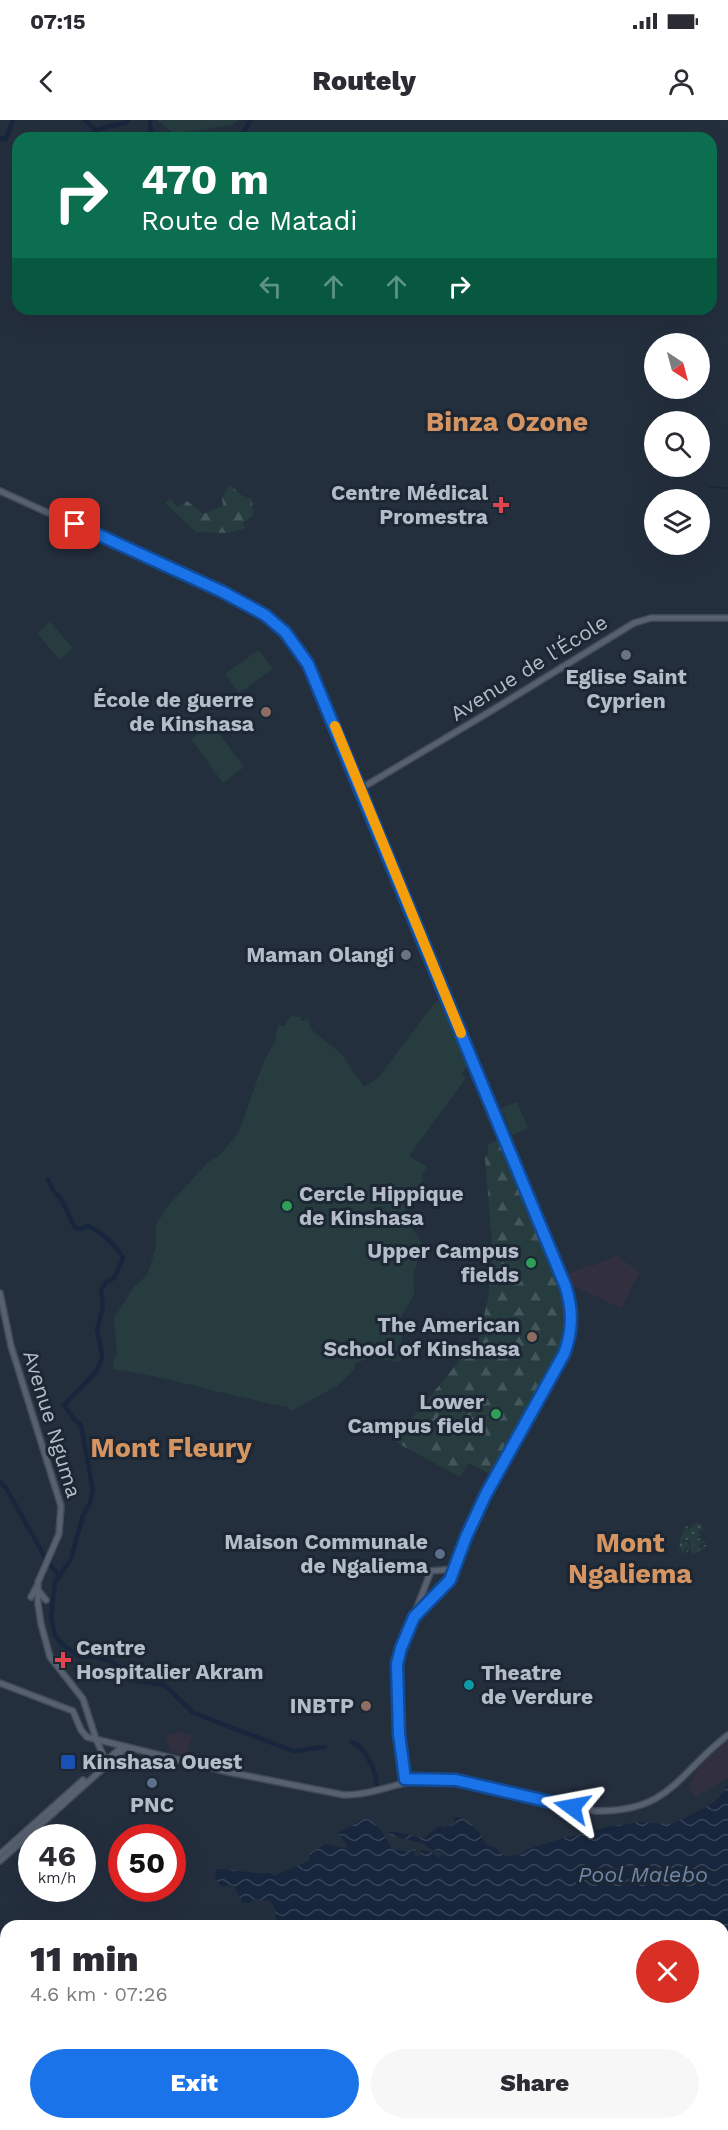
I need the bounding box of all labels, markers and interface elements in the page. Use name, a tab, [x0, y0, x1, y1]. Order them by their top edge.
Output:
text: 07:15	[30, 9, 86, 34]
icon: back	[30, 65, 63, 98]
text: Routely	[312, 65, 416, 97]
icon: person	[665, 65, 698, 98]
text: 470 m	[141, 155, 269, 204]
icon: right	[42, 156, 120, 234]
text: Route de Matadi	[141, 205, 358, 237]
icon: left	[254, 270, 287, 303]
icon: ahead	[317, 270, 350, 303]
icon: ahead	[380, 270, 413, 303]
icon: right	[443, 270, 476, 303]
north arrow	[644, 333, 710, 399]
map controls	[644, 333, 710, 555]
district label: Binza Ozone	[426, 406, 588, 438]
button: search	[644, 411, 710, 477]
place label: Centre Médical Promestra	[331, 480, 489, 529]
button: layers	[644, 489, 710, 555]
marker: Centre Médical Promestra	[492, 496, 510, 514]
pin	[49, 498, 100, 549]
icon: arrive	[58, 507, 91, 540]
street label: Avenue de l'École	[446, 609, 612, 726]
marker: Eglise Saint Cyprien	[619, 648, 633, 662]
place label: Eglise Saint Cyprien	[565, 664, 687, 713]
place label: École de guerre de Kinshasa	[93, 687, 255, 736]
marker: École de guerre de Kinshasa	[259, 705, 273, 719]
place label: Maman Olangi	[246, 942, 394, 967]
marker: Maman Olangi	[399, 948, 413, 962]
place label: Cercle Hippique de Kinshasa	[299, 1181, 464, 1230]
marker: Cercle Hippique de Kinshasa	[280, 1199, 294, 1213]
place label: Upper Campus fields	[367, 1238, 519, 1287]
marker: Upper Campus fields	[524, 1256, 538, 1270]
place label: The American School of Kinshasa	[323, 1312, 521, 1361]
marker: The American School of Kinshasa	[525, 1330, 539, 1344]
street label: Avenue Nguma	[18, 1347, 87, 1501]
place label: Lower Campus field	[348, 1389, 484, 1438]
marker: Lower Campus field	[489, 1407, 503, 1421]
district label: Mont Fleury	[90, 1432, 252, 1464]
district label: Mont Ngaliema	[568, 1527, 692, 1590]
place label: Maison Communale de Ngaliema	[224, 1529, 429, 1578]
marker: Maison Communale de Ngaliema	[433, 1547, 447, 1561]
place label: Centre Hospitalier Akram	[76, 1635, 264, 1684]
marker: Centre Hospitalier Akram	[54, 1651, 72, 1669]
place label: Theatre de Verdure	[481, 1660, 593, 1709]
marker: Theatre de Verdure	[462, 1678, 476, 1692]
place label: INBTP	[290, 1693, 354, 1718]
marker: INBTP	[359, 1699, 373, 1713]
place label: Kinshasa Ouest	[82, 1749, 242, 1774]
marker: Kinshasa Ouest	[59, 1753, 77, 1771]
position arrow	[540, 1775, 604, 1839]
marker: PNC	[145, 1776, 159, 1790]
place label: PNC	[130, 1792, 174, 1817]
speed limit sign: 50	[108, 1824, 186, 1902]
text: 46	[38, 1838, 76, 1873]
water label: Pool Malebo	[578, 1862, 708, 1887]
text: km/h	[38, 1869, 76, 1887]
text: 11 min	[30, 1938, 139, 1980]
button: close	[636, 1940, 699, 2003]
text: 4.6 km · 07:26	[30, 1982, 168, 2006]
button: Exit	[30, 2049, 359, 2118]
button: Share	[371, 2049, 699, 2118]

